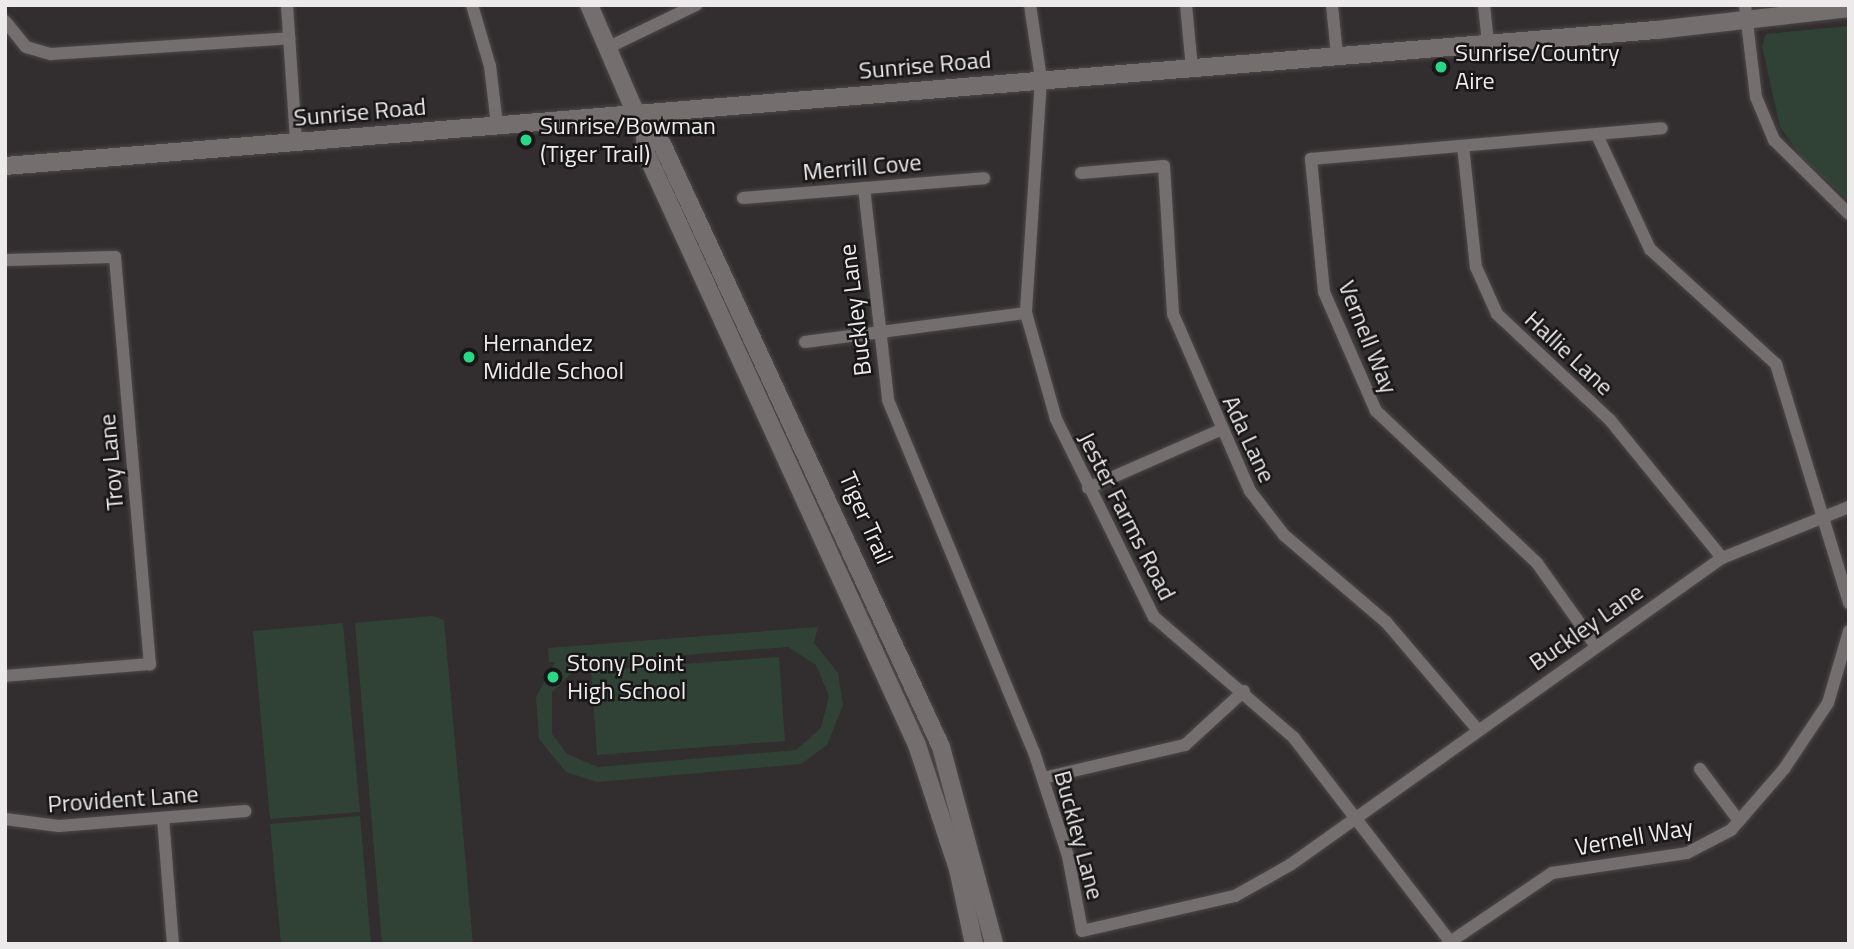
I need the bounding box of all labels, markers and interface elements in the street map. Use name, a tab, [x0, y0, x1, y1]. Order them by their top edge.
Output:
place label: Sunrise/Country Aire	[1455, 39, 1620, 95]
street label: Sunrise Road	[858, 45, 992, 85]
marker: Sunrise/Country Aire	[1433, 59, 1449, 75]
street label: Sunrise Road	[293, 92, 427, 132]
place label: Sunrise/Bowman (Tiger Trail)	[540, 112, 716, 168]
marker: Sunrise/Bowman (Tiger Trail)	[518, 132, 534, 148]
street label: Merrill Cove	[801, 147, 923, 187]
street label: Buckley Lane	[833, 243, 877, 377]
street label: Vernell Way	[1332, 276, 1404, 398]
street label: Hallie Lane	[1519, 305, 1619, 401]
place label: Hernandez Middle School	[483, 329, 624, 385]
marker: Hernandez Middle School	[461, 349, 477, 365]
street label: Ada Lane	[1216, 391, 1282, 487]
street label: Troy Lane	[92, 413, 130, 511]
street label: Jester Farms Road	[1072, 427, 1182, 605]
street label: Tiger Trail	[833, 468, 899, 568]
street label: Buckley Lane	[1524, 577, 1648, 677]
place label: Stony Point High School	[567, 649, 686, 705]
marker: Stony Point High School	[545, 669, 561, 685]
street label: Buckley Lane	[1048, 767, 1110, 903]
street label: Provident Lane	[46, 779, 200, 819]
street label: Vernell Way	[1573, 812, 1695, 862]

